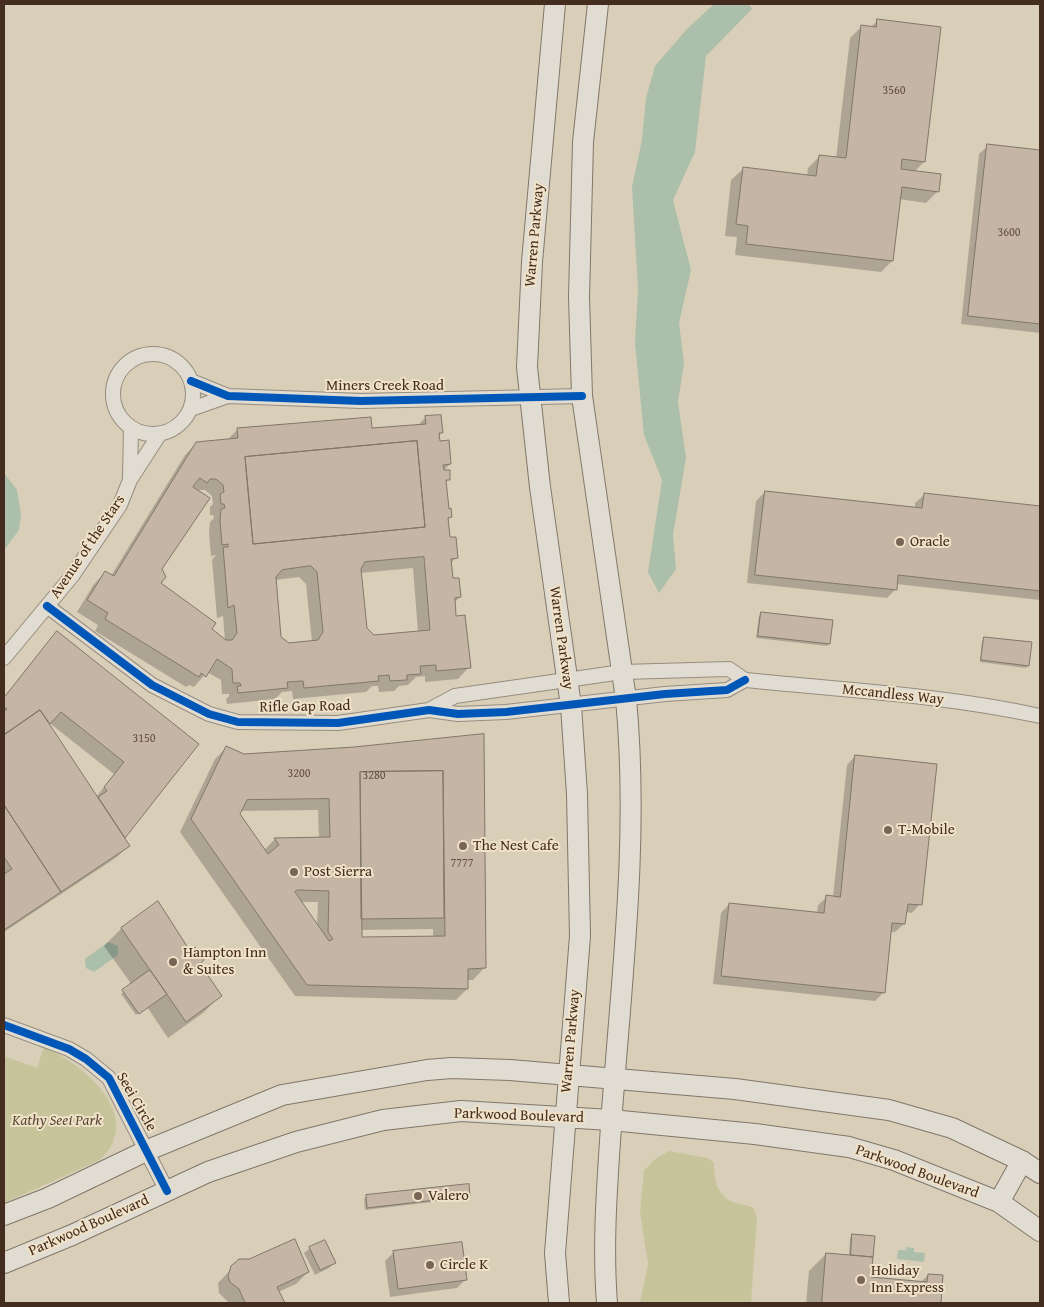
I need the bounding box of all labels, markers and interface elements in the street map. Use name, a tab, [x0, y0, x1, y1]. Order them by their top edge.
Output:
house number: 3560	[882, 84, 906, 98]
street label: Warren Parkway	[521, 182, 549, 288]
house number: 3600	[997, 226, 1021, 240]
street label: Miners Creek Road	[326, 377, 444, 395]
street label: Avenue of the Stars	[47, 492, 129, 602]
place label: Oracle	[910, 533, 950, 551]
marker: Oracle	[894, 536, 906, 548]
street label: Warren Parkway	[545, 585, 577, 691]
street label: Mccandless Way	[841, 681, 945, 709]
street label: Rifle Gap Road	[259, 697, 351, 717]
house number: 3150	[132, 732, 156, 746]
house number: 3200	[287, 767, 311, 781]
house number: 3280	[362, 769, 386, 783]
place label: T-Mobile	[898, 821, 955, 839]
marker: T-Mobile	[882, 824, 894, 836]
place label: The Nest Cafe	[473, 837, 559, 855]
marker: The Nest Cafe	[457, 840, 469, 852]
house number: 7777	[450, 857, 474, 871]
place label: Post Sierra	[304, 863, 372, 881]
marker: Post Sierra	[288, 866, 300, 878]
place label: Hampton Inn & Suites	[183, 944, 267, 979]
marker: Hampton Inn & Suites	[167, 956, 179, 968]
street label: Warren Parkway	[557, 988, 585, 1094]
street label: Seei Circle	[112, 1069, 160, 1135]
street label: Parkwood Boulevard	[454, 1105, 584, 1127]
park label: Kathy Seei Park	[12, 1112, 102, 1130]
street label: Parkwood Boulevard	[853, 1141, 981, 1203]
place label: Valero	[428, 1187, 469, 1205]
marker: Valero	[412, 1190, 424, 1202]
street label: Parkwood Boulevard	[26, 1191, 152, 1261]
place label: Circle K	[440, 1256, 488, 1274]
marker: Circle K	[424, 1259, 436, 1271]
place label: Holiday Inn Express	[871, 1262, 944, 1297]
marker: Holiday Inn Express	[855, 1274, 867, 1286]

